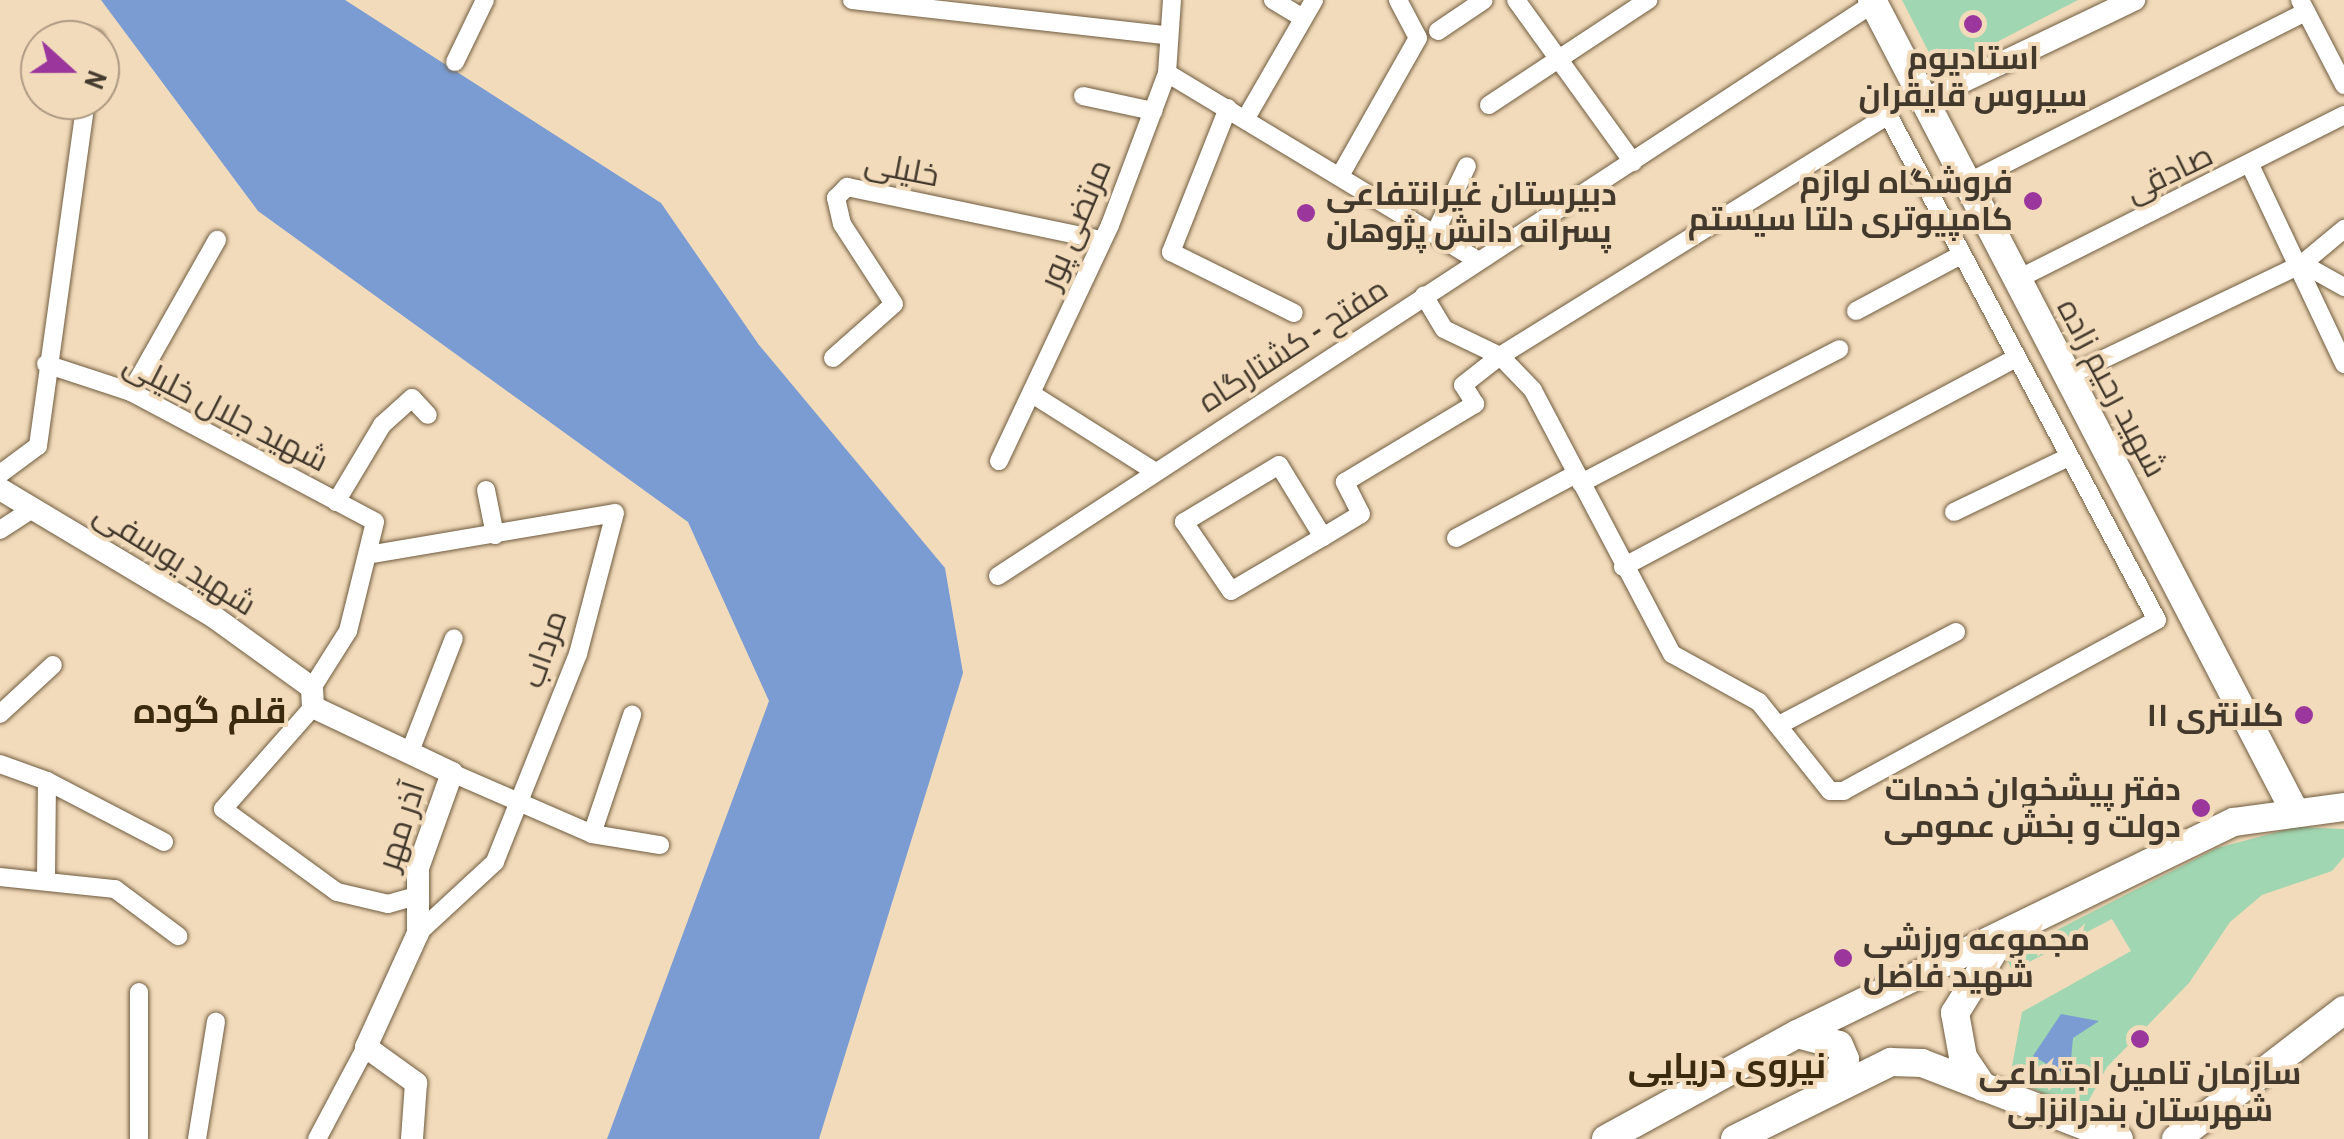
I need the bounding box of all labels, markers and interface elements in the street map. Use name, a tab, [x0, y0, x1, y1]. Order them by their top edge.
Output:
marker: استادیوم سیروس قایقران	[1962, 13, 1984, 35]
north arrow	[20, 20, 120, 120]
place label: استادیوم سیروس قایقران	[1859, 40, 2087, 115]
text: N	[75, 65, 117, 95]
street label: صادقی	[2119, 135, 2219, 211]
street label: خلیلی	[861, 143, 943, 195]
street label: مرتضی پور	[1031, 153, 1119, 295]
place label: فروشگاه لوازم کامپیوتری دلتا سیستم	[1688, 164, 2013, 239]
place label: دبیرستان غیرانتفاعی پسرانه دانش پژوهان	[1326, 176, 1617, 251]
marker: فروشگاه لوازم کامپیوتری دلتا سیستم	[2022, 190, 2044, 212]
marker: دبیرستان غیرانتفاعی پسرانه دانش پژوهان	[1295, 202, 1317, 224]
street label: مفتح - کشتارگاه	[1191, 269, 1395, 421]
street label: شهید رحیم زاده	[2049, 292, 2175, 484]
street label: شهید جلال خلیلی	[117, 344, 335, 480]
street label: شهید یوسفی	[87, 494, 263, 624]
street label: مرداب	[513, 605, 575, 693]
district label: قلم گوده	[133, 690, 287, 732]
place label: کلانتری ۱۱	[2146, 696, 2284, 734]
marker: کلانتری ۱۱	[2293, 704, 2315, 726]
place label: دفتر پیشخوان خدمات دولت و بخش عمومی	[1884, 771, 2181, 846]
street label: آذر مهر	[369, 777, 433, 875]
marker: دفتر پیشخوان خدمات دولت و بخش عمومی	[2190, 797, 2212, 819]
place label: مجموعه ورزشی شهید فاضل	[1863, 921, 2090, 996]
marker: مجموعه ورزشی شهید فاضل	[1832, 947, 1854, 969]
marker: سازمان تامین اجتماعی شهرستان بندرانزلی	[2129, 1028, 2151, 1050]
district label: نیروی دریایی	[1628, 1045, 1826, 1087]
place label: سازمان تامین اجتماعی شهرستان بندرانزلی	[1979, 1055, 2301, 1130]

